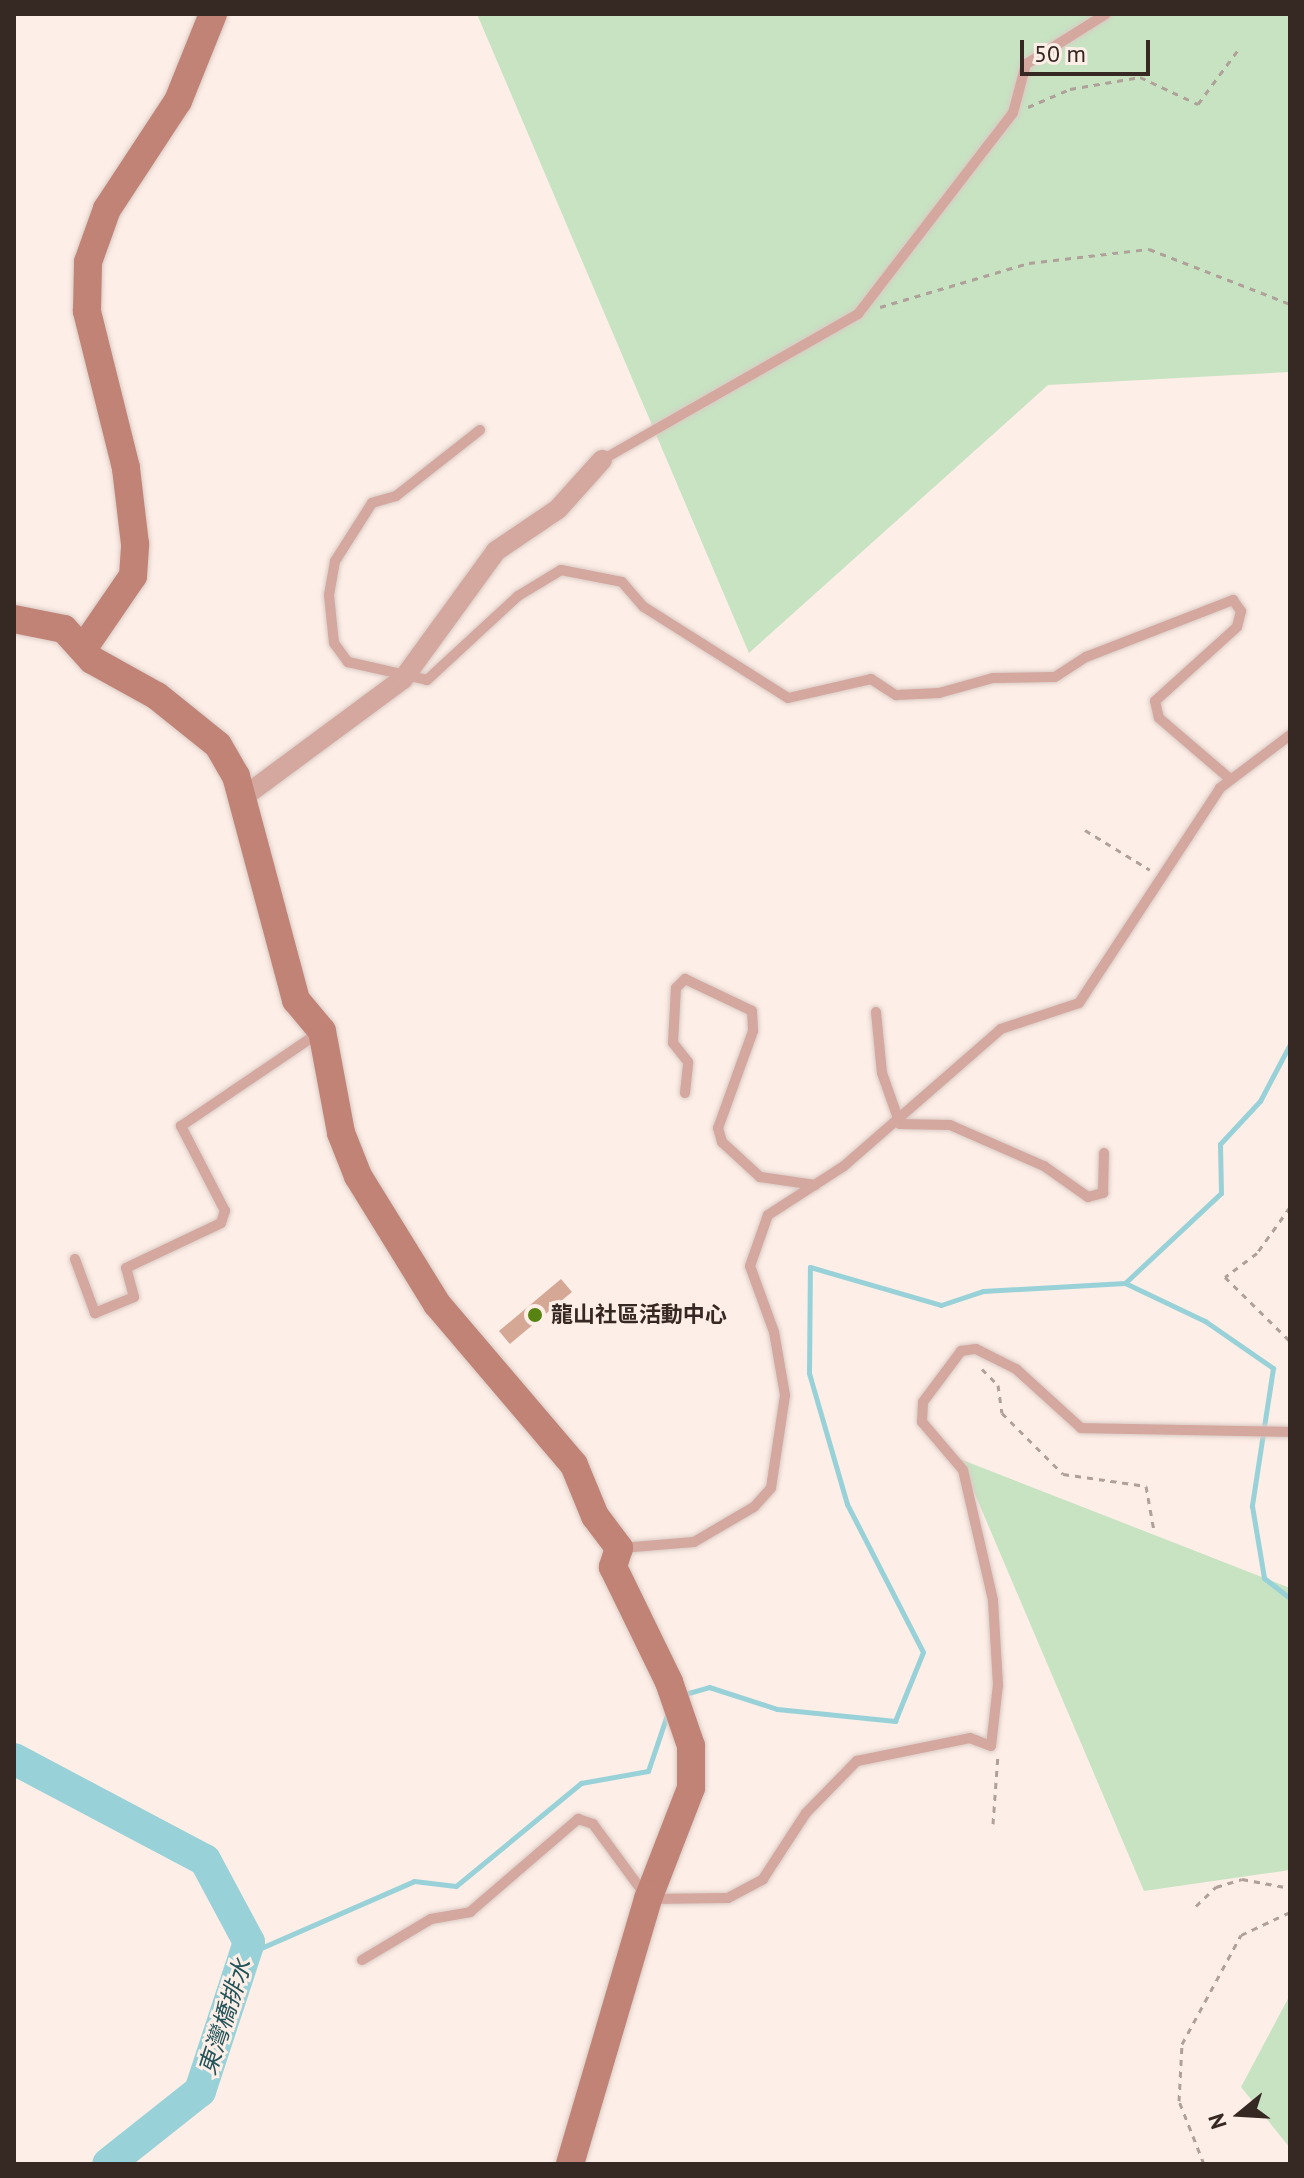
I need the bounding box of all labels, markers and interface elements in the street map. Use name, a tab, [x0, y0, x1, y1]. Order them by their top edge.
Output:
scale bar	[1024, 24, 1154, 74]
text: 50 m	[1034, 38, 1086, 69]
place label: 龍山社區活動中心	[551, 1302, 727, 1328]
marker: 龍山社區活動中心	[526, 1306, 544, 1324]
water label: 東灣橋排水	[193, 1955, 257, 2079]
north arrow	[1200, 2074, 1280, 2154]
text: N	[1202, 2110, 1233, 2133]

